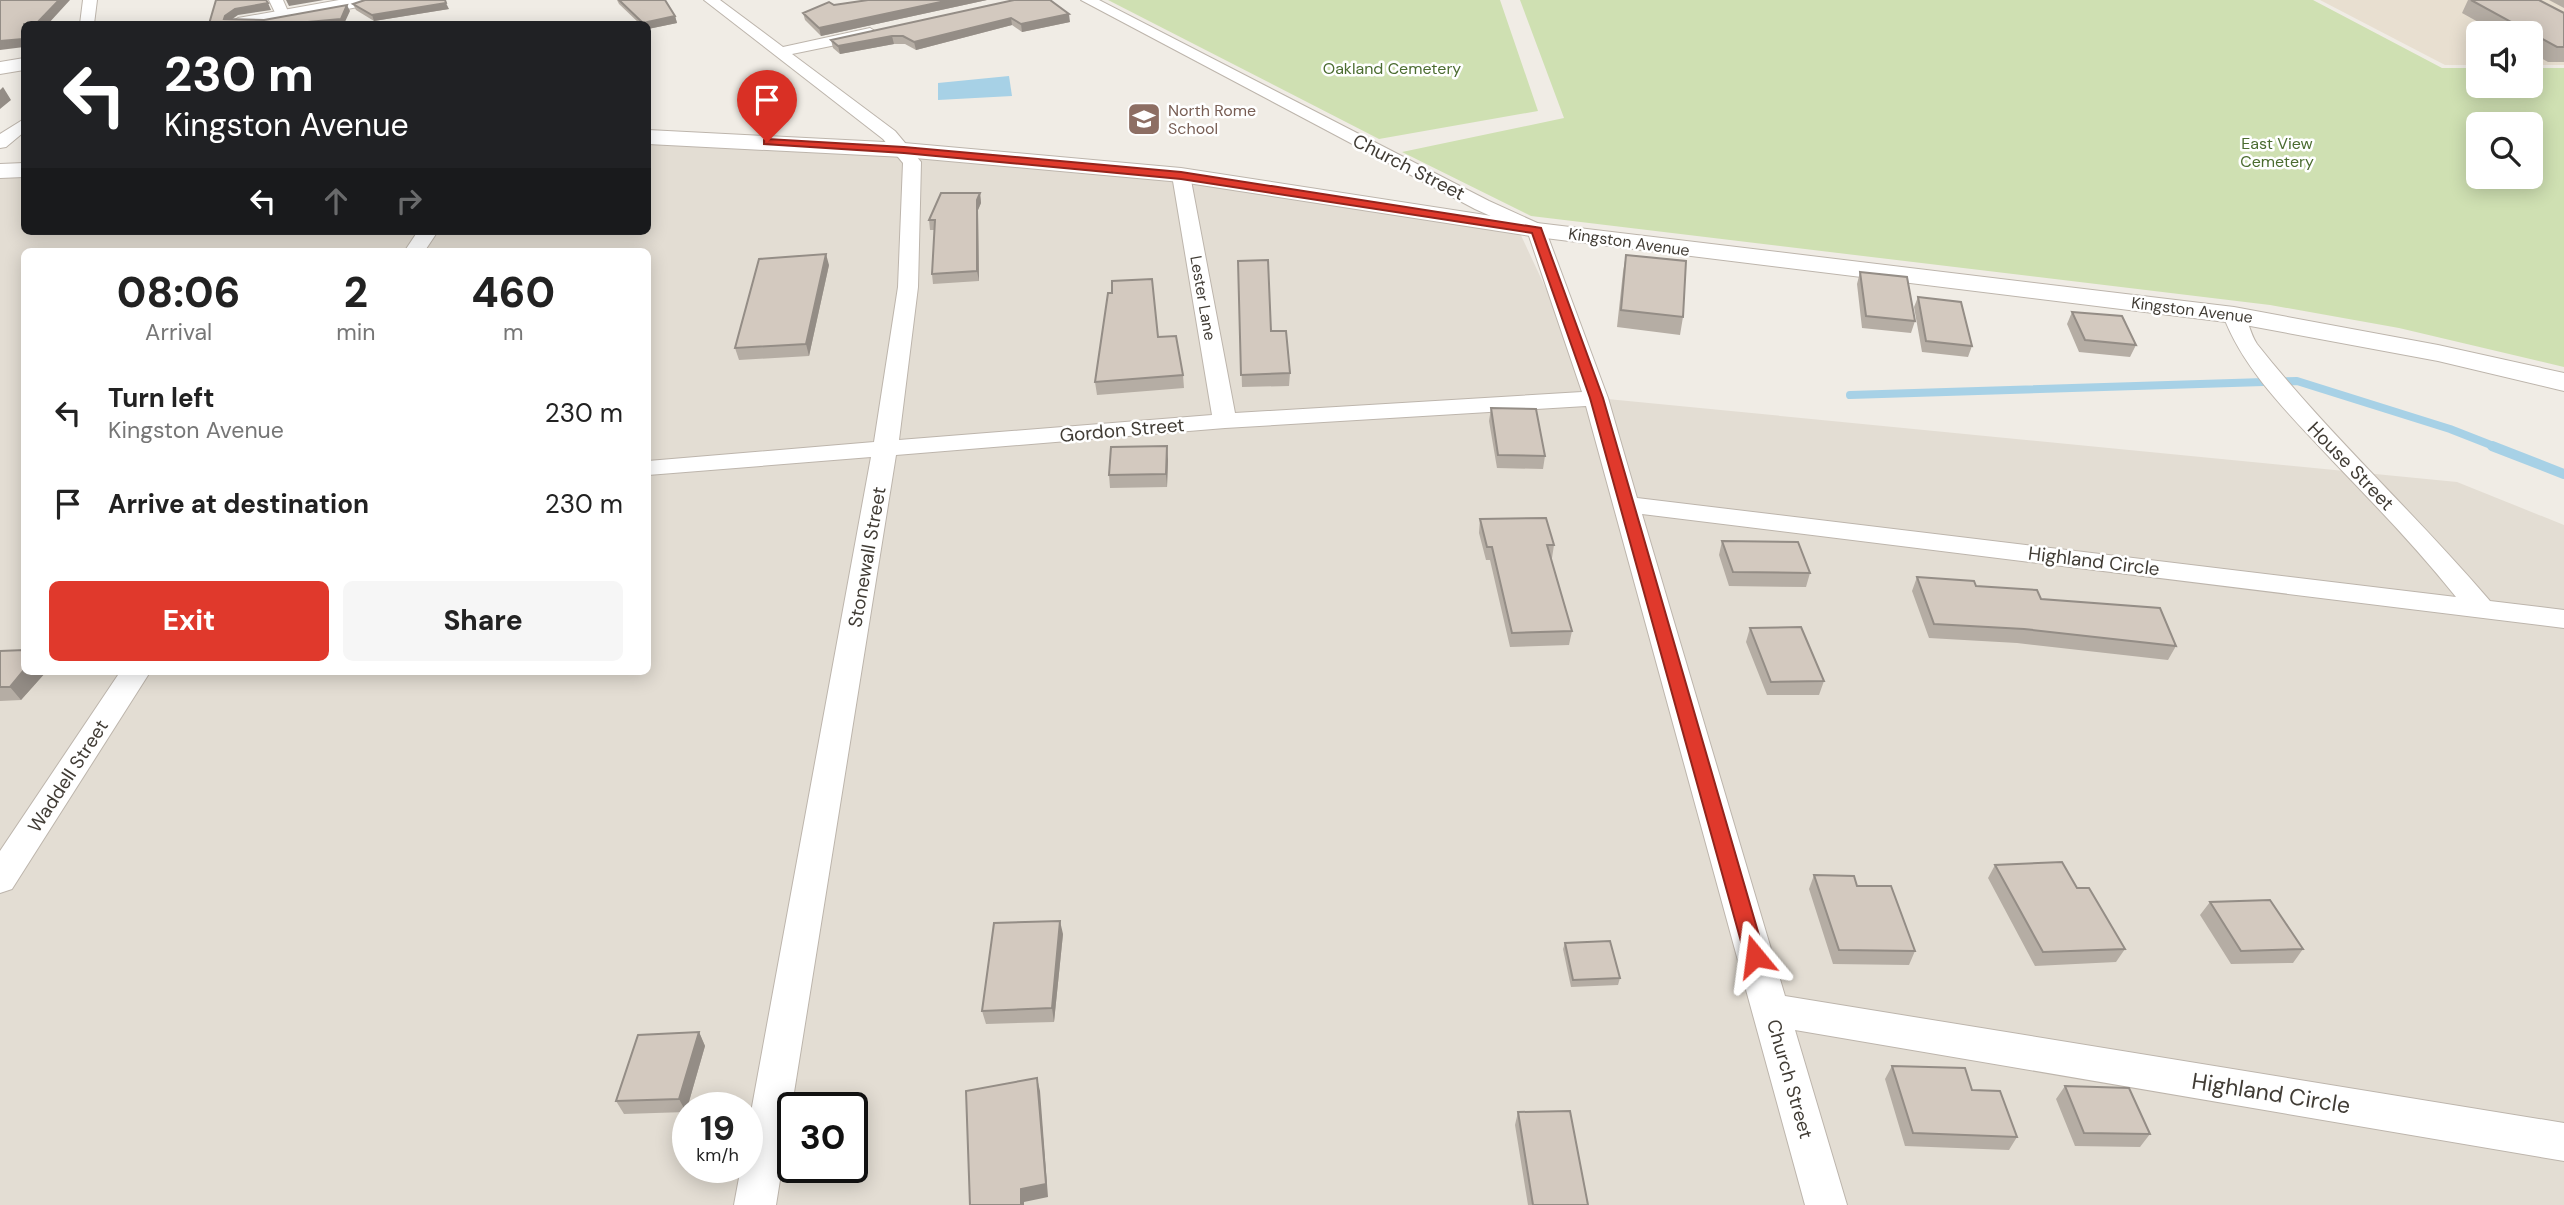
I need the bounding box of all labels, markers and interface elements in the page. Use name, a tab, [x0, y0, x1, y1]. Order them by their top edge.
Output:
map controls	[2466, 21, 2543, 189]
button: sound	[2466, 21, 2543, 98]
text: 230 m	[164, 42, 314, 106]
icon: left	[49, 49, 140, 140]
park label: Oakland Cemetery	[1323, 58, 1461, 79]
pin	[737, 70, 797, 142]
icon: arrive	[748, 81, 786, 119]
school or university icon: North Rome School	[1125, 100, 1163, 138]
place label: North Rome School	[1168, 100, 1256, 139]
text: Kingston Avenue	[164, 104, 409, 146]
button: search	[2466, 112, 2543, 189]
street label: Church Street	[1349, 128, 1469, 206]
park label: East View Cemetery	[2240, 133, 2314, 172]
icon: left	[244, 182, 282, 220]
icon: ahead	[317, 182, 355, 220]
icon: right	[390, 182, 428, 220]
street label: Kingston Avenue	[1567, 223, 1691, 261]
street label: Lester Lane	[1185, 254, 1221, 342]
text: 08:06	[117, 265, 240, 320]
text: 2	[344, 265, 368, 320]
text: 460	[471, 265, 555, 320]
street label: Kingston Avenue	[2130, 292, 2254, 328]
text: Arrival	[145, 317, 212, 347]
text: min	[336, 317, 375, 347]
text: m	[503, 317, 523, 347]
text: Turn left	[108, 381, 215, 415]
icon: left	[49, 394, 87, 432]
text: 230 m	[545, 396, 623, 430]
street label: Gordon Street	[1058, 412, 1186, 448]
text: Kingston Avenue	[108, 415, 284, 445]
street label: House Street	[2302, 416, 2400, 516]
icon: arrive	[49, 485, 87, 523]
street label: Stonewall Street	[842, 485, 892, 629]
text: Arrive at destination	[108, 487, 369, 521]
text: 230 m	[545, 487, 623, 521]
street label: Highland Circle	[2027, 541, 2161, 581]
button: Exit	[49, 581, 329, 661]
button: Share	[343, 581, 623, 661]
street label: Waddell Street	[22, 715, 114, 837]
position arrow	[1718, 919, 1792, 993]
street label: Church Street	[1761, 1017, 1819, 1141]
street label: Highland Circle	[2190, 1066, 2352, 1120]
speed limit sign: 30	[777, 1092, 868, 1183]
text: 19	[700, 1105, 735, 1151]
text: km/h	[696, 1143, 739, 1167]

